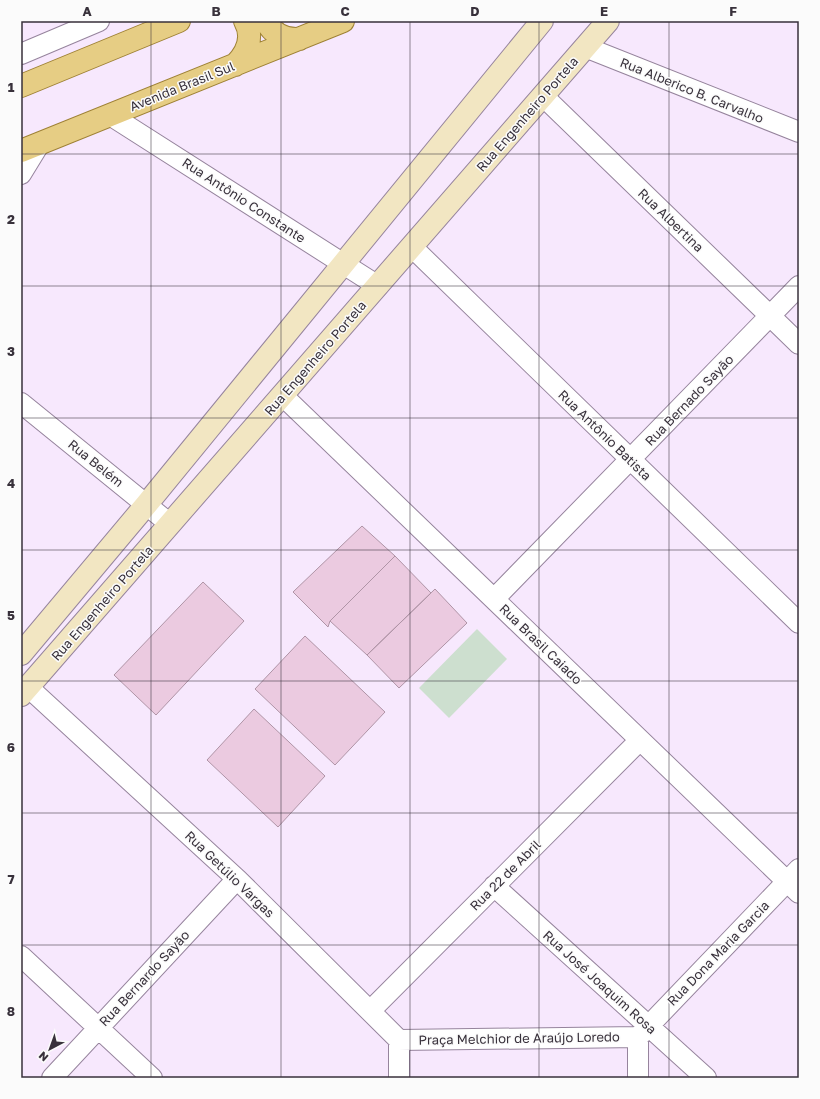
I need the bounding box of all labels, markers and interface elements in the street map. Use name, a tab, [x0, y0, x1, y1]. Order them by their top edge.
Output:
text: A	[82, 3, 92, 19]
text: B	[211, 3, 221, 19]
text: C	[340, 3, 350, 19]
text: D	[470, 3, 480, 19]
text: E	[600, 3, 608, 19]
text: F	[729, 3, 737, 19]
street label: Rua Engenheiro Portela	[473, 53, 581, 175]
street label: Rua Alberico B. Carvalho	[618, 54, 766, 126]
street label: Avenida Brasil Sul	[127, 58, 237, 114]
text: 1	[8, 79, 15, 95]
street label: Rua Antônio Constante	[179, 154, 309, 246]
street label: Rua Albertina	[635, 185, 707, 255]
text: 2	[7, 211, 15, 227]
street label: Rua Engenheiro Portela	[261, 297, 369, 419]
text: 3	[7, 343, 15, 359]
street label: Rua Bernado Sayão	[641, 351, 737, 449]
street label: Rua Antônio Batista	[555, 386, 655, 484]
street label: Rua Belém	[65, 436, 127, 490]
text: 4	[7, 475, 15, 491]
street label: Rua Engenheiro Portela	[48, 542, 156, 664]
street label: Rua Brasil Caiado	[496, 601, 586, 688]
text: 5	[7, 607, 15, 623]
text: 6	[7, 739, 15, 755]
street label: Rua Getúlio Vargas	[182, 827, 278, 921]
street label: Rua 22 de Abril	[466, 836, 544, 914]
text: 7	[7, 871, 15, 887]
street label: Rua Dona Maria Garcia	[664, 897, 772, 1009]
street label: Rua Bernardo Sayão	[95, 927, 193, 1029]
street label: Rua José Joaquim Rosa	[540, 927, 660, 1037]
text: 8	[7, 1003, 15, 1019]
street label: Praça Melchior de Araújo Loredo	[418, 1028, 620, 1048]
north arrow	[30, 1029, 70, 1069]
text: N	[36, 1049, 51, 1065]

